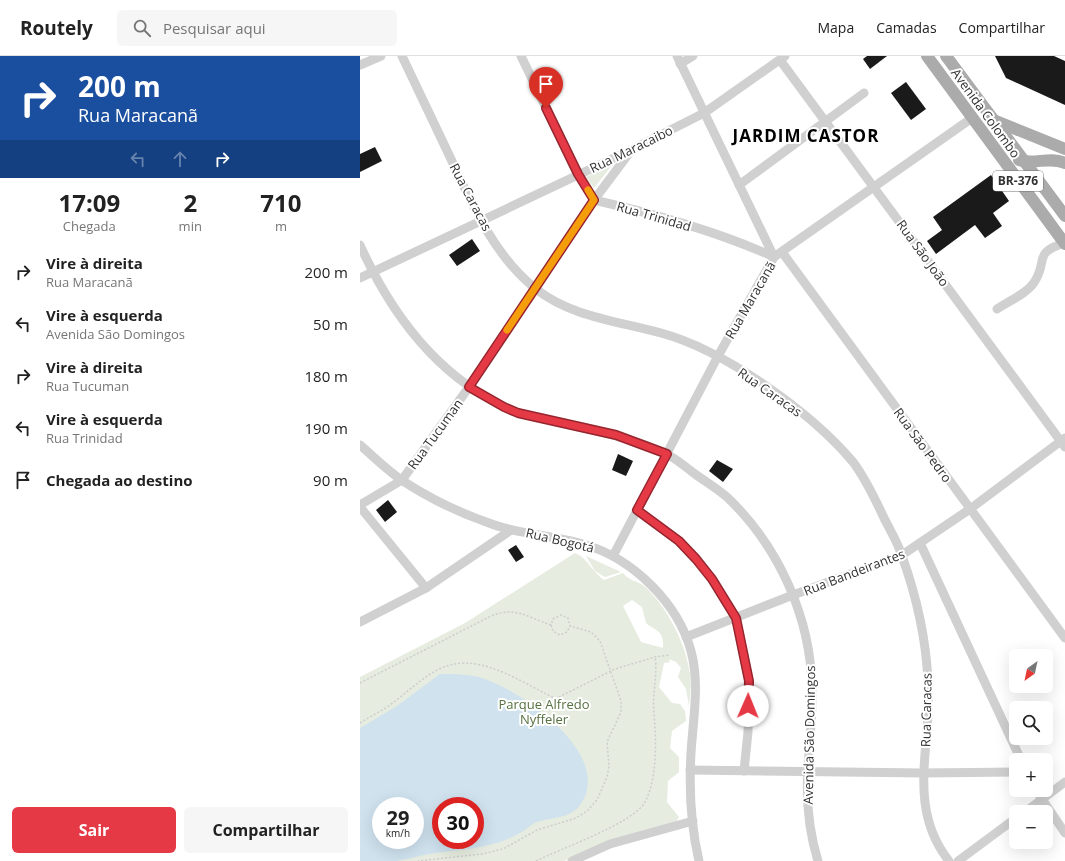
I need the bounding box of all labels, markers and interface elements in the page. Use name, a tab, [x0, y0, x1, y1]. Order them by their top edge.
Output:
search box	[117, 10, 397, 46]
text: Routely	[20, 15, 93, 41]
icon: search	[131, 17, 153, 39]
text: Pesquisar aqui	[163, 18, 266, 38]
text: Mapa	[818, 18, 854, 37]
text: Camadas	[876, 18, 937, 37]
text: Compartilhar	[959, 18, 1045, 37]
street label: Avenida Colombo	[947, 65, 1025, 162]
text: 200 m	[78, 67, 161, 105]
pin	[529, 67, 563, 108]
icon: right	[12, 72, 64, 124]
icon: arrive	[535, 73, 557, 95]
text: Rua Maracanã	[78, 103, 198, 127]
street label: Rua Maracaibo	[586, 121, 676, 177]
district label: JARDIM CASTOR	[731, 124, 879, 147]
icon: left	[127, 148, 149, 170]
icon: ahead	[169, 148, 191, 170]
icon: right	[211, 148, 233, 170]
street label: Rua Caracas	[446, 160, 496, 234]
road number: BR-376	[993, 171, 1043, 191]
text: 17:09	[58, 186, 120, 219]
text: 2	[183, 186, 197, 219]
text: 710	[260, 186, 302, 219]
street label: Rua Trinidad	[615, 197, 693, 235]
street label: Rua São João	[893, 216, 953, 290]
text: Chegada	[63, 217, 116, 235]
text: min	[179, 217, 202, 235]
text: m	[275, 217, 287, 235]
text: Vire à direita	[46, 253, 143, 273]
street label: Rua Maracanã	[721, 258, 779, 342]
icon: right	[12, 261, 34, 283]
text: 200 m	[304, 262, 348, 282]
text: Rua Maracanã	[46, 273, 133, 291]
text: Vire à esquerda	[46, 305, 163, 325]
icon: left	[12, 313, 34, 335]
text: 50 m	[313, 314, 348, 334]
text: Avenida São Domingos	[46, 325, 185, 343]
text: Vire à direita	[46, 357, 143, 377]
street label: Rua Caracas	[734, 363, 806, 421]
icon: right	[12, 365, 34, 387]
text: 180 m	[304, 366, 348, 386]
text: Rua Tucuman	[46, 377, 129, 395]
street label: Rua Tucuman	[403, 395, 467, 473]
street label: Rua São Pedro	[890, 404, 956, 486]
text: Vire à esquerda	[46, 409, 163, 429]
icon: left	[12, 417, 34, 439]
text: 190 m	[304, 418, 348, 438]
text: Rua Trinidad	[46, 429, 123, 447]
icon: arrive	[12, 469, 34, 491]
text: Chegada ao destino	[46, 470, 193, 490]
text: 90 m	[313, 470, 348, 490]
street label: Rua Bogotá	[524, 523, 596, 557]
street label: Rua Bandeirantes	[801, 544, 907, 600]
north arrow	[1009, 649, 1053, 693]
map controls	[1009, 649, 1053, 849]
street label: Avenida São Domingos	[799, 665, 819, 805]
street label: Rua Caracas	[916, 673, 936, 747]
position arrow	[727, 685, 769, 727]
park label: Parque Alfredo Nyffeler	[498, 695, 590, 728]
button: search	[1009, 701, 1053, 745]
button: +	[1009, 753, 1053, 797]
speed limit sign: 30	[432, 797, 484, 849]
text: 29	[387, 804, 409, 831]
button: −	[1009, 805, 1053, 849]
button: Sair	[12, 807, 176, 853]
button: Compartilhar	[184, 807, 348, 853]
text: km/h	[386, 826, 410, 840]

